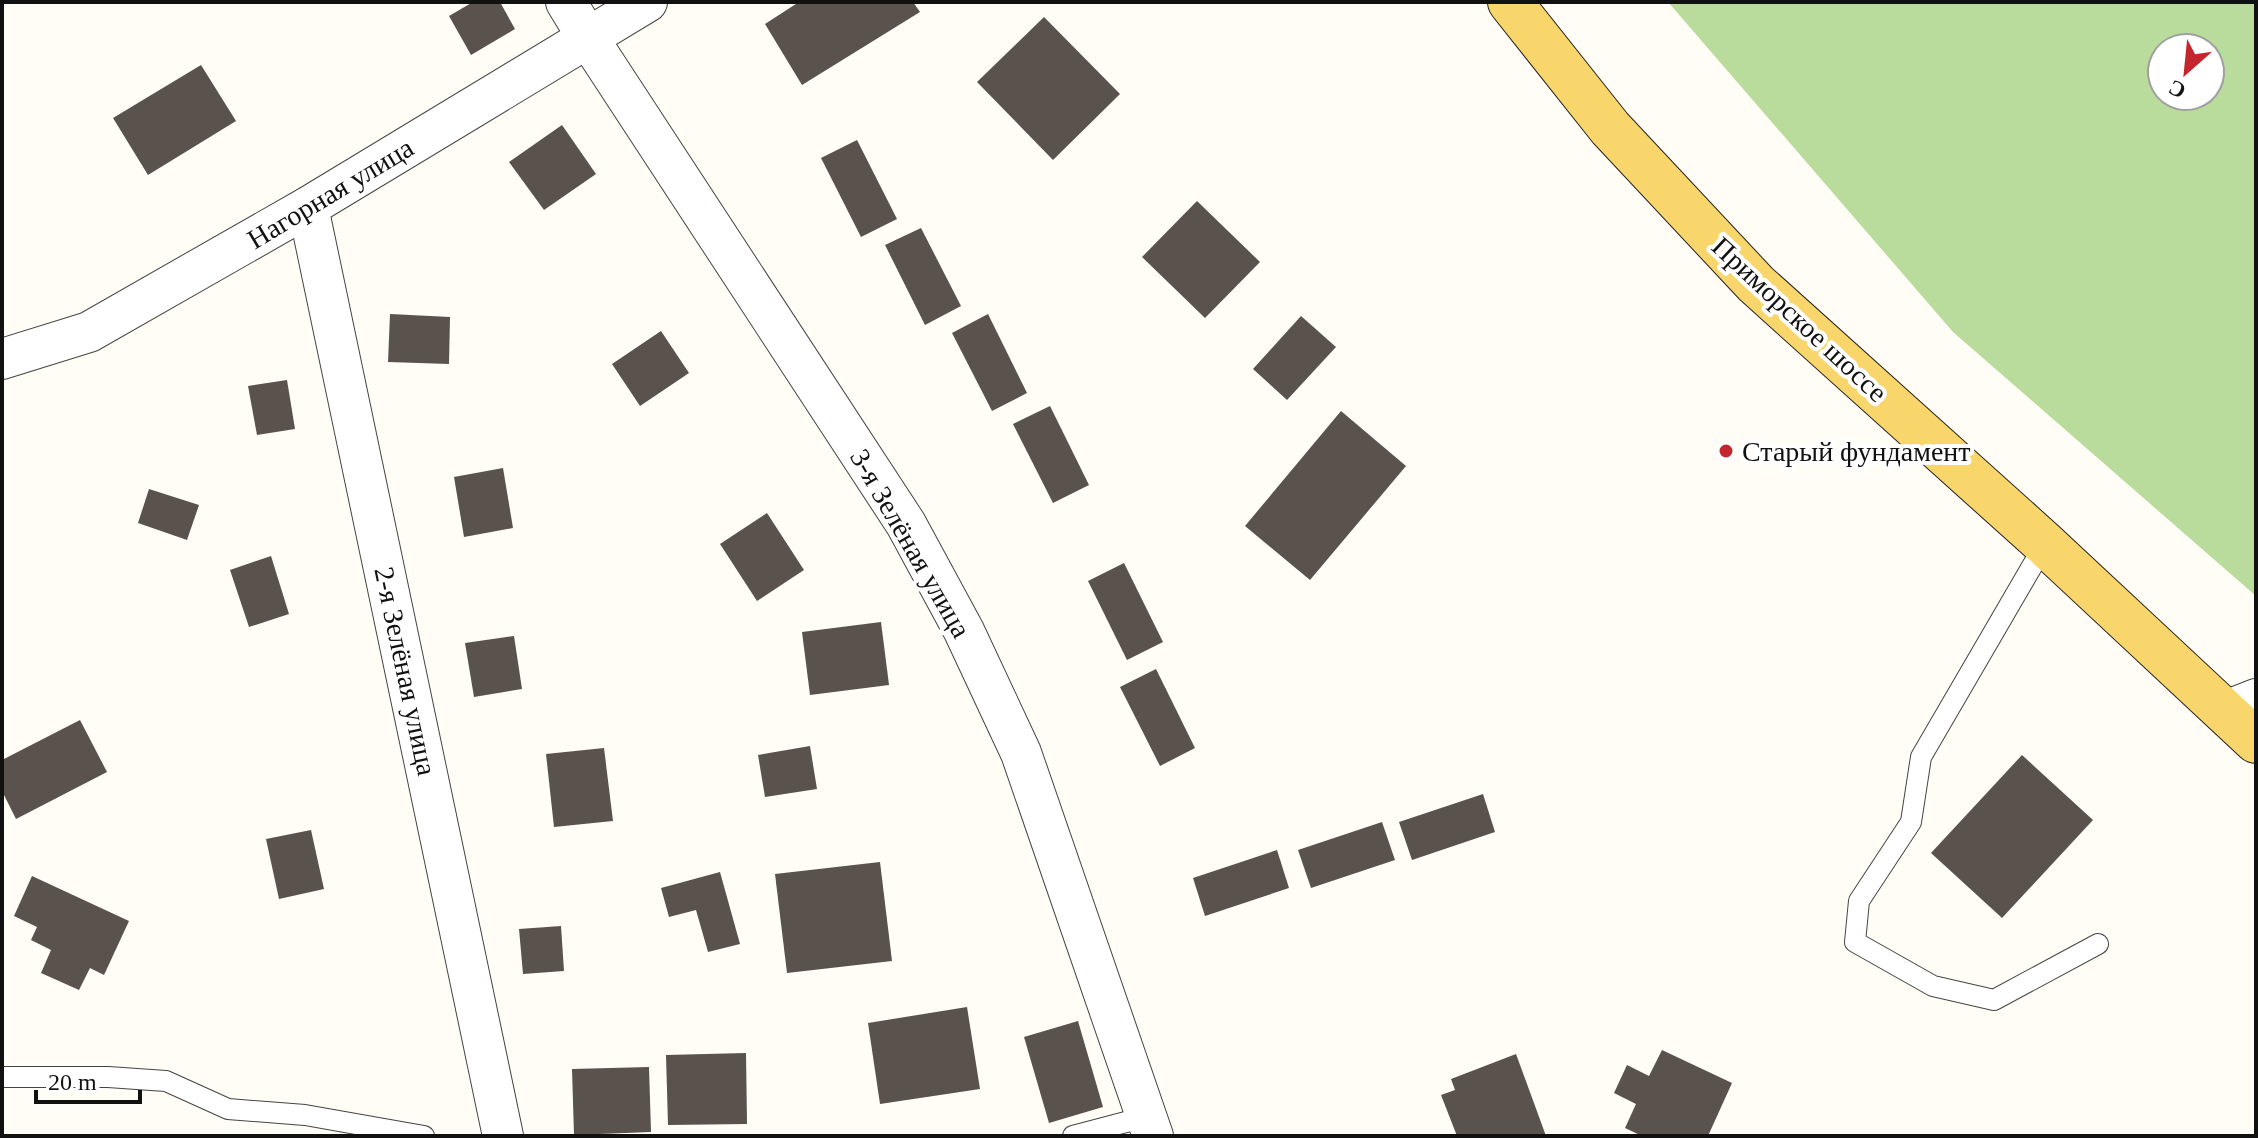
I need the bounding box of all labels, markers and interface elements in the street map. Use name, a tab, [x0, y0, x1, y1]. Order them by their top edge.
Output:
north arrow	[2146, 32, 2226, 112]
text: С	[2164, 75, 2190, 104]
street label: Нагорная улица	[242, 131, 419, 255]
street label: Приморское шоссе	[1706, 231, 1893, 408]
place label: Старый фундамент	[1742, 436, 1971, 467]
marker: Старый фундамент	[1717, 442, 1735, 460]
street label: 3-я Зелёная улица	[844, 443, 977, 644]
street label: 2-я Зелёная улица	[368, 564, 443, 779]
scale bar	[36, 1054, 140, 1104]
text: 20 m	[48, 1069, 97, 1095]

